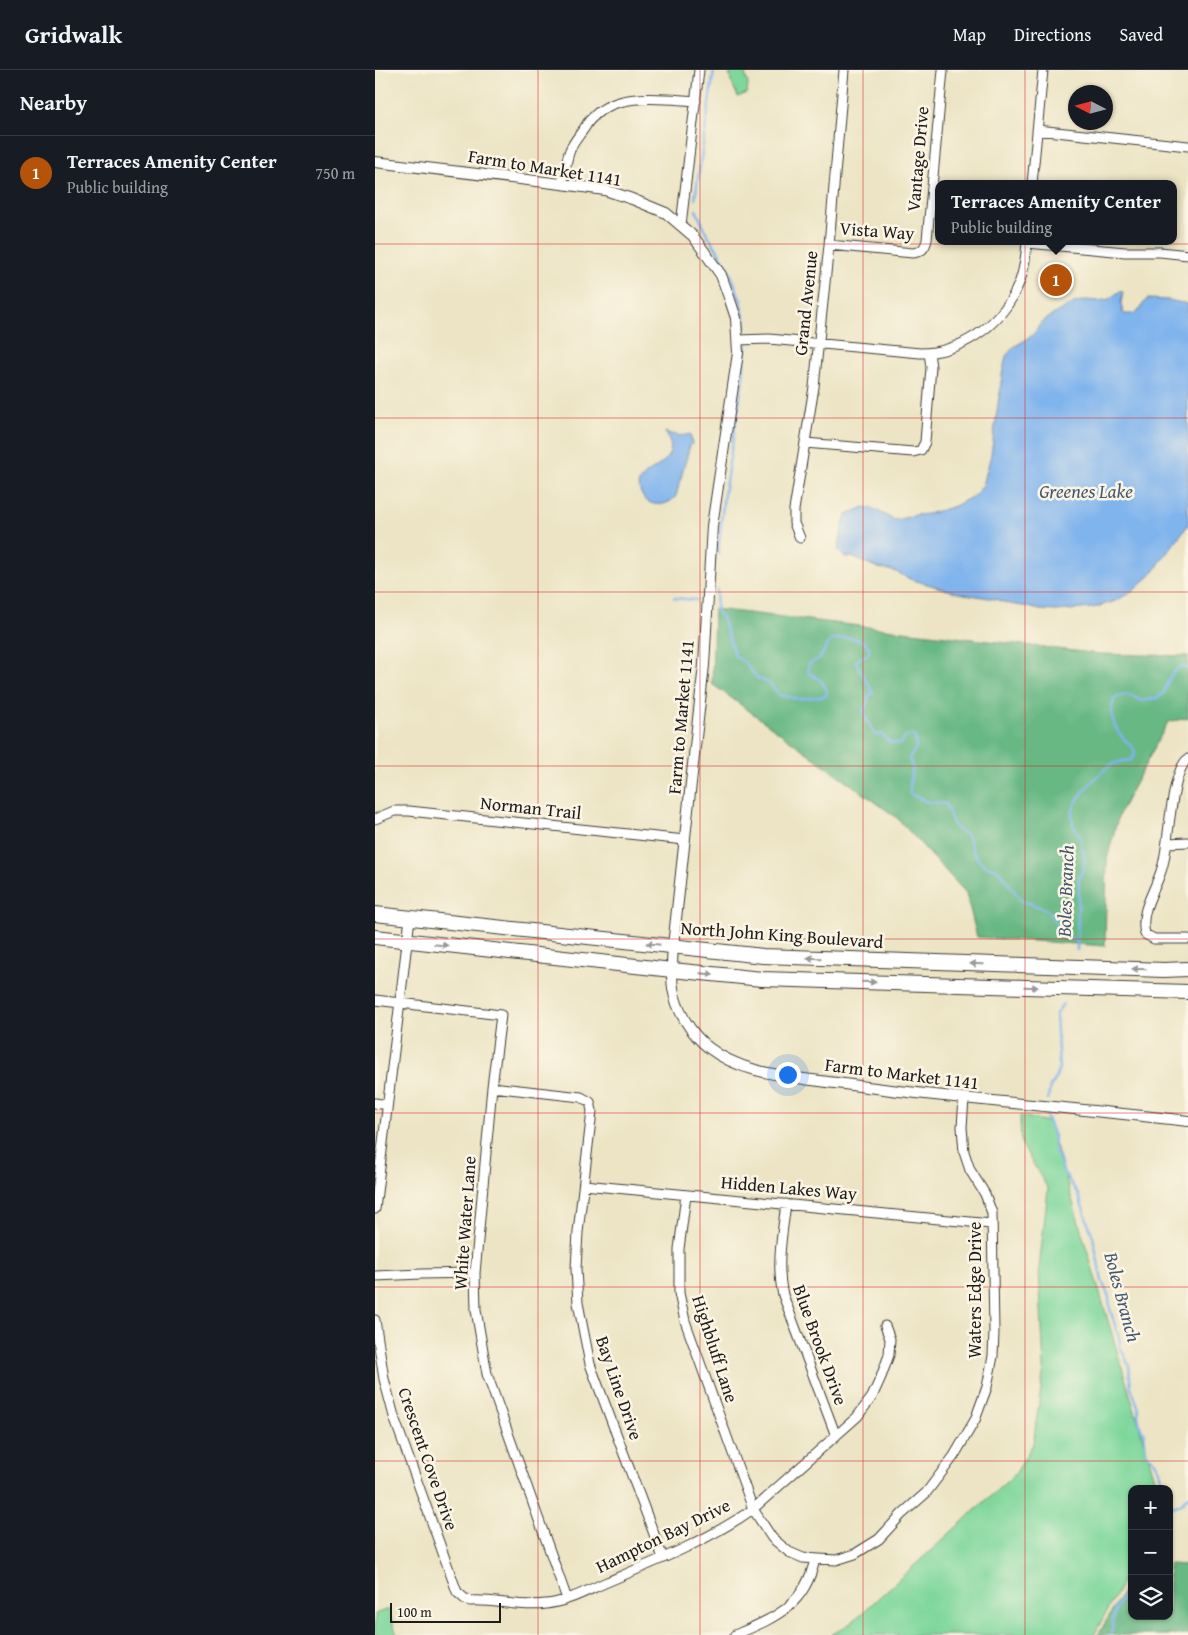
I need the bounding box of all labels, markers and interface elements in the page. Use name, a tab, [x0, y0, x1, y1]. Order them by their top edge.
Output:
text: Gridwalk	[25, 17, 122, 52]
text: Map	[953, 21, 986, 48]
text: Directions	[1014, 21, 1091, 48]
text: Saved	[1119, 21, 1163, 48]
north arrow	[1068, 85, 1113, 130]
text: Nearby	[20, 87, 87, 118]
street label: Vantage Drive	[899, 105, 936, 213]
street label: Farm to Market 1141	[466, 142, 624, 193]
text: Terraces Amenity Center	[67, 147, 277, 175]
text: 1	[32, 161, 40, 185]
text: 750 m	[315, 161, 355, 185]
text: Public building	[67, 175, 168, 199]
popup	[935, 180, 1177, 245]
text: Terraces Amenity Center	[951, 187, 1161, 215]
street label: Vista Way	[839, 214, 915, 247]
text: Public building	[951, 215, 1052, 239]
street label: Grand Avenue	[787, 249, 824, 357]
pin: 1	[1040, 261, 1072, 299]
water label: Greenes Lake	[1039, 477, 1133, 505]
street label: Farm to Market 1141	[660, 639, 701, 795]
street label: Norman Trail	[479, 789, 583, 826]
water label: Boles Branch	[1049, 844, 1081, 939]
street label: North John King Boulevard	[680, 914, 885, 955]
one-way arrow	[644, 940, 660, 948]
one-way arrow	[433, 941, 449, 949]
one-way arrow	[806, 954, 822, 962]
one-way arrow	[969, 960, 985, 968]
one-way arrow	[1131, 965, 1147, 973]
one-way arrow	[699, 970, 715, 978]
one-way arrow	[861, 978, 877, 986]
one-way arrow	[1024, 984, 1040, 992]
street label: Farm to Market 1141	[823, 1051, 981, 1096]
your location	[775, 1062, 801, 1088]
street label: White Water Lane	[446, 1155, 483, 1291]
street label: Hidden Lakes Way	[720, 1168, 858, 1207]
street label: Waters Edge Drive	[961, 1222, 988, 1358]
water label: Boles Branch	[1097, 1248, 1149, 1346]
street label: Blue Brook Drive	[786, 1281, 855, 1409]
street label: Highbluff Lane	[685, 1292, 746, 1406]
street label: Bay Line Drive	[589, 1332, 650, 1443]
street label: Crescent Cove Drive	[391, 1384, 466, 1534]
map controls	[1128, 1485, 1173, 1620]
button: +	[1128, 1485, 1173, 1530]
street label: Hampton Bay Drive	[591, 1491, 735, 1580]
button: −	[1128, 1530, 1173, 1575]
button: layers	[1128, 1575, 1173, 1620]
scale bar	[390, 1600, 501, 1623]
text: 100 m	[397, 1602, 432, 1622]

